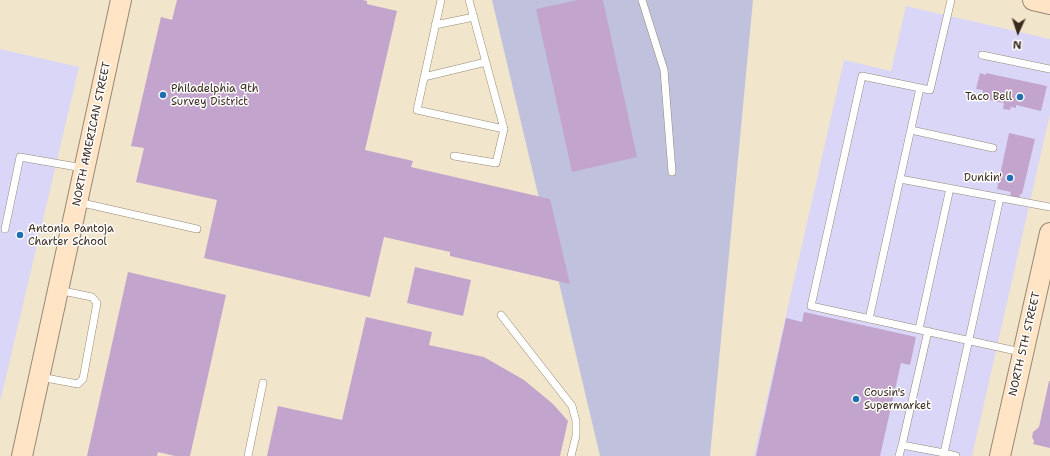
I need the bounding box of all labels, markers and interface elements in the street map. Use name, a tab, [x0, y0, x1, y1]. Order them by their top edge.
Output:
north arrow	[998, 12, 1038, 52]
text: N	[1013, 37, 1022, 52]
street label: NORTH AMERICAN STREET	[70, 61, 114, 207]
place label: Philadelphia 9th Survey District	[171, 82, 259, 108]
marker: Philadelphia 9th Survey District	[158, 90, 168, 100]
place label: Taco Bell	[965, 90, 1012, 104]
marker: Taco Bell	[1015, 92, 1025, 102]
place label: Dunkin'	[964, 171, 1002, 185]
marker: Dunkin'	[1005, 173, 1015, 183]
place label: Antonia Pantoja Charter School	[28, 222, 114, 248]
marker: Antonia Pantoja Charter School	[15, 230, 25, 240]
street label: NORTH 5TH STREET	[1007, 291, 1043, 397]
place label: Cousin's Supermarket	[864, 386, 931, 412]
marker: Cousin's Supermarket	[851, 394, 861, 404]

